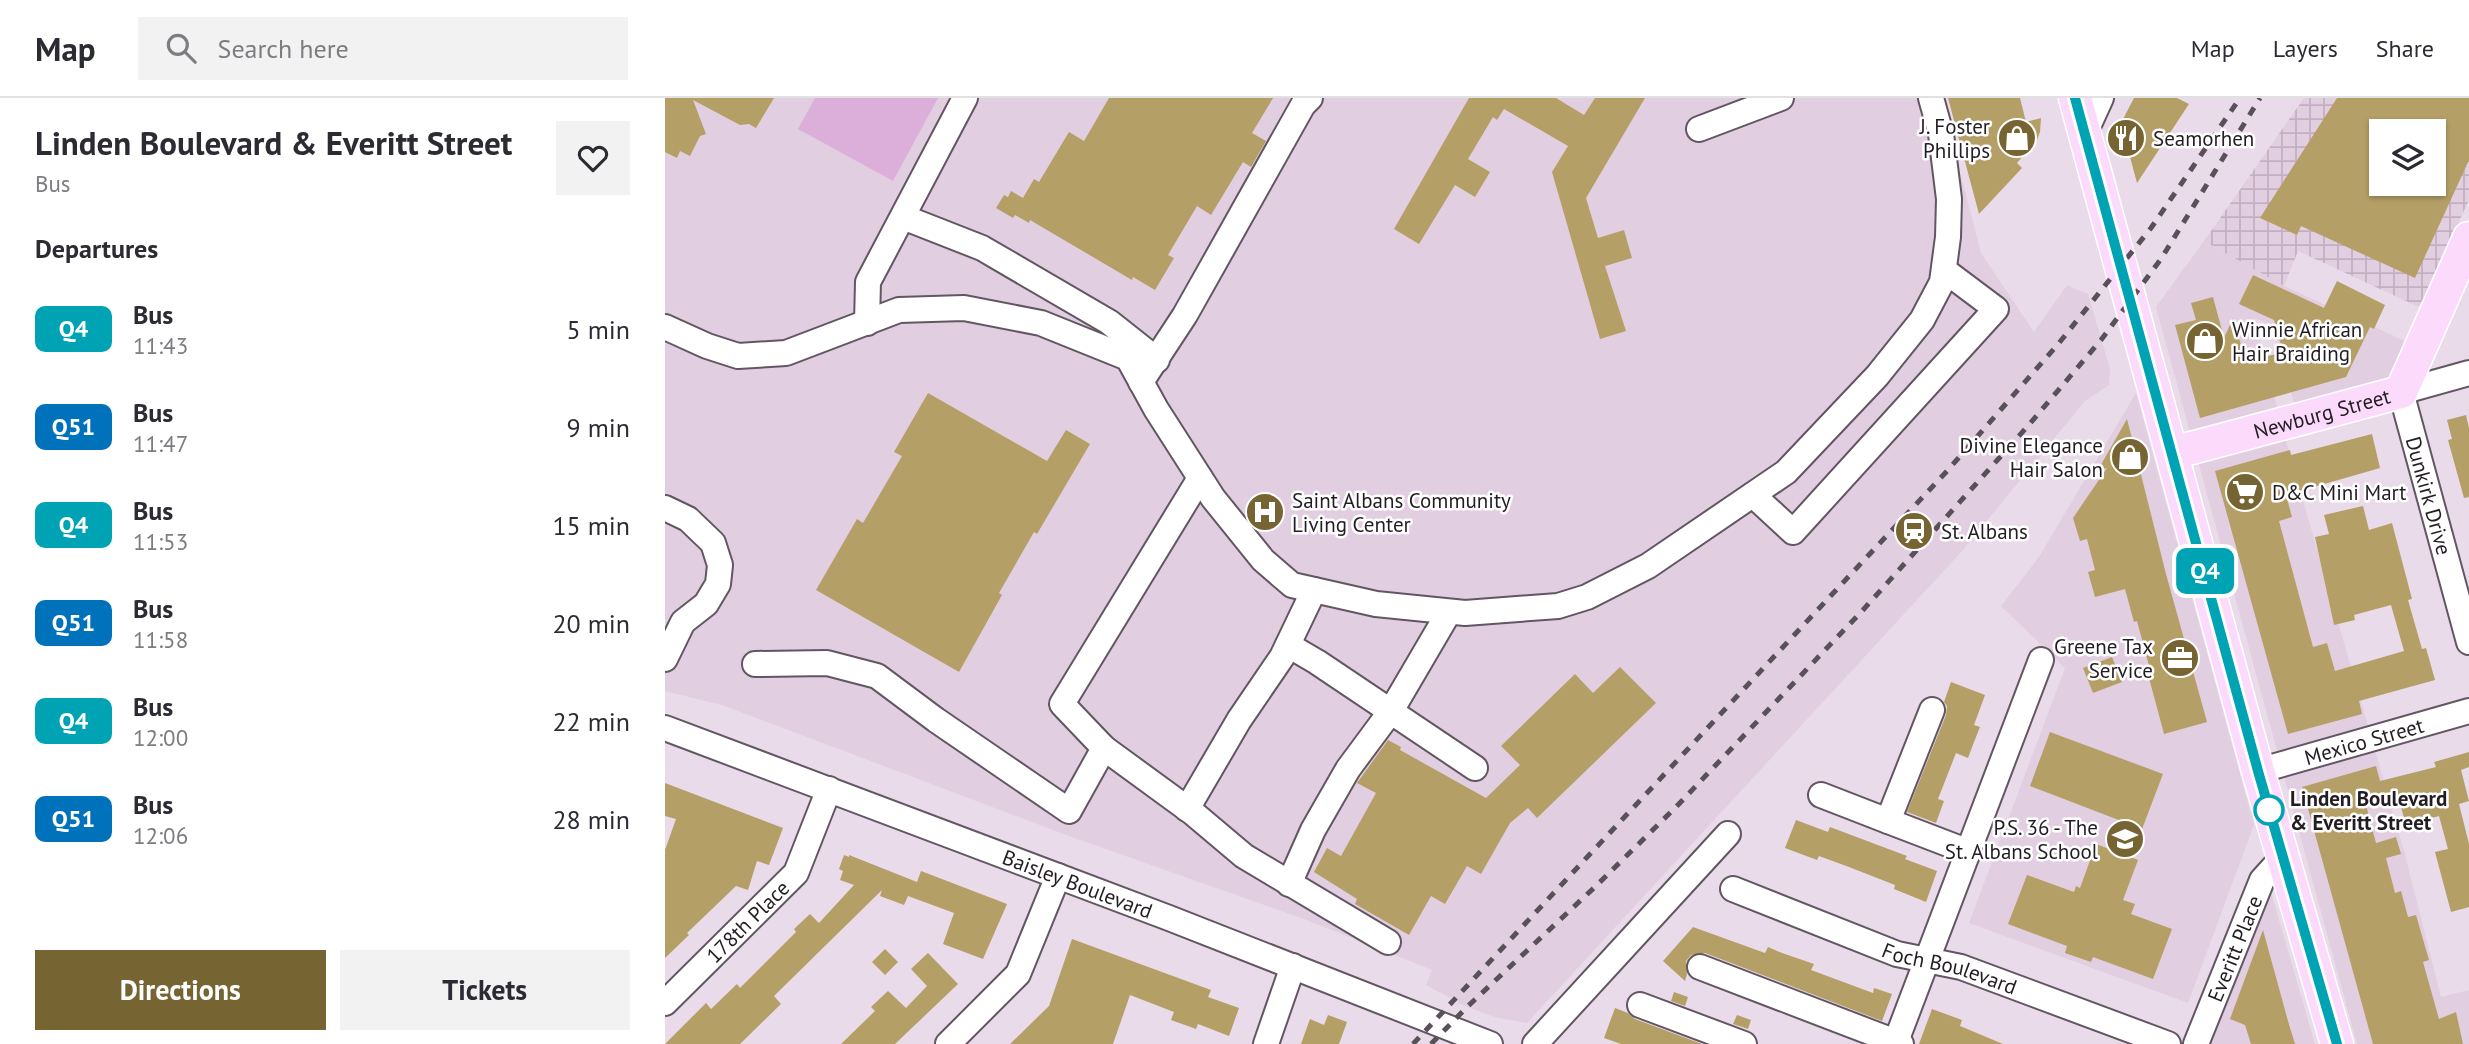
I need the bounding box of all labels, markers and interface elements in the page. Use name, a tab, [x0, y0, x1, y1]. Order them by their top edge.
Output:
search box	[138, 17, 628, 80]
text: Map	[35, 27, 96, 70]
icon: search	[162, 29, 200, 67]
text: Search here	[218, 32, 349, 65]
text: Map	[2191, 33, 2235, 64]
text: Layers	[2273, 33, 2338, 64]
text: Share	[2376, 33, 2434, 64]
place label: J. Foster Phillips	[1919, 113, 1990, 164]
shop icon: J. Foster Phillips	[1996, 117, 2038, 159]
restaurant icon: Seamorhen	[2105, 117, 2147, 159]
map controls	[2369, 119, 2446, 196]
button: layers	[2369, 119, 2446, 196]
text: Linden Boulevard & Everitt Street	[35, 121, 512, 164]
button: heart	[556, 121, 630, 195]
place label: Seamorhen	[2153, 125, 2254, 152]
text: Bus	[35, 169, 71, 198]
text: Departures	[35, 232, 158, 265]
text: Bus	[133, 298, 173, 331]
text: Q4	[59, 313, 88, 344]
text: 5 min	[567, 313, 630, 346]
place label: Winnie African Hair Braiding	[2232, 316, 2362, 367]
shop icon: Winnie African Hair Braiding	[2184, 320, 2226, 362]
text: 11:43	[133, 331, 188, 360]
street label: Newburg Street	[2250, 382, 2393, 444]
text: Bus	[133, 396, 173, 429]
text: Q51	[52, 411, 95, 442]
text: 9 min	[567, 411, 630, 444]
text: 11:47	[133, 429, 188, 458]
place label: Divine Elegance Hair Salon	[1959, 432, 2103, 483]
street label: Dunkirk Drive	[2400, 433, 2458, 558]
shop icon: Divine Elegance Hair Salon	[2109, 436, 2151, 478]
supermarket icon: D&C Mini Mart	[2224, 471, 2266, 513]
place label: D&C Mini Mart	[2272, 479, 2406, 506]
place label: Saint Albans Community Living Center	[1292, 487, 1511, 538]
hospital icon: Saint Albans Community Living Center	[1244, 491, 1286, 533]
text: Bus	[133, 494, 173, 527]
text: Q4	[59, 509, 88, 540]
text: 15 min	[552, 509, 630, 542]
station icon: St. Albans	[1893, 510, 1935, 552]
place label: St. Albans	[1941, 518, 2028, 545]
text: 11:53	[133, 527, 188, 556]
line badge: Q4	[2173, 548, 2237, 594]
text: Q4	[2190, 555, 2220, 586]
text: Bus	[133, 592, 173, 625]
text: Q51	[52, 607, 95, 638]
text: 20 min	[552, 607, 630, 640]
text: 11:58	[133, 625, 188, 654]
place label: Greene Tax Service	[2054, 633, 2153, 684]
office icon: Greene Tax Service	[2159, 637, 2201, 679]
text: Bus	[133, 690, 173, 723]
text: Q4	[59, 705, 88, 736]
text: 22 min	[552, 705, 630, 738]
street label: Mexico Street	[2301, 711, 2427, 771]
text: 12:00	[133, 723, 188, 752]
place label: Linden Boulevard & Everitt Street	[2290, 785, 2447, 836]
text: Bus	[133, 788, 173, 821]
marker: Linden Boulevard & Everitt Street	[2254, 795, 2284, 825]
text: Q51	[52, 803, 95, 834]
text: 28 min	[552, 803, 630, 836]
place label: P.S. 36 - The St. Albans School	[1945, 814, 2098, 865]
school or university icon: P.S. 36 - The St. Albans School	[2104, 818, 2146, 860]
text: 12:06	[133, 821, 188, 850]
street label: Baisley Boulevard	[999, 843, 1157, 924]
street label: 178th Place	[700, 874, 795, 968]
street label: Everitt Place	[2201, 891, 2268, 1006]
street label: Foch Boulevard	[1878, 936, 2021, 1000]
button: Directions	[35, 950, 326, 1030]
button: Tickets	[340, 950, 630, 1030]

